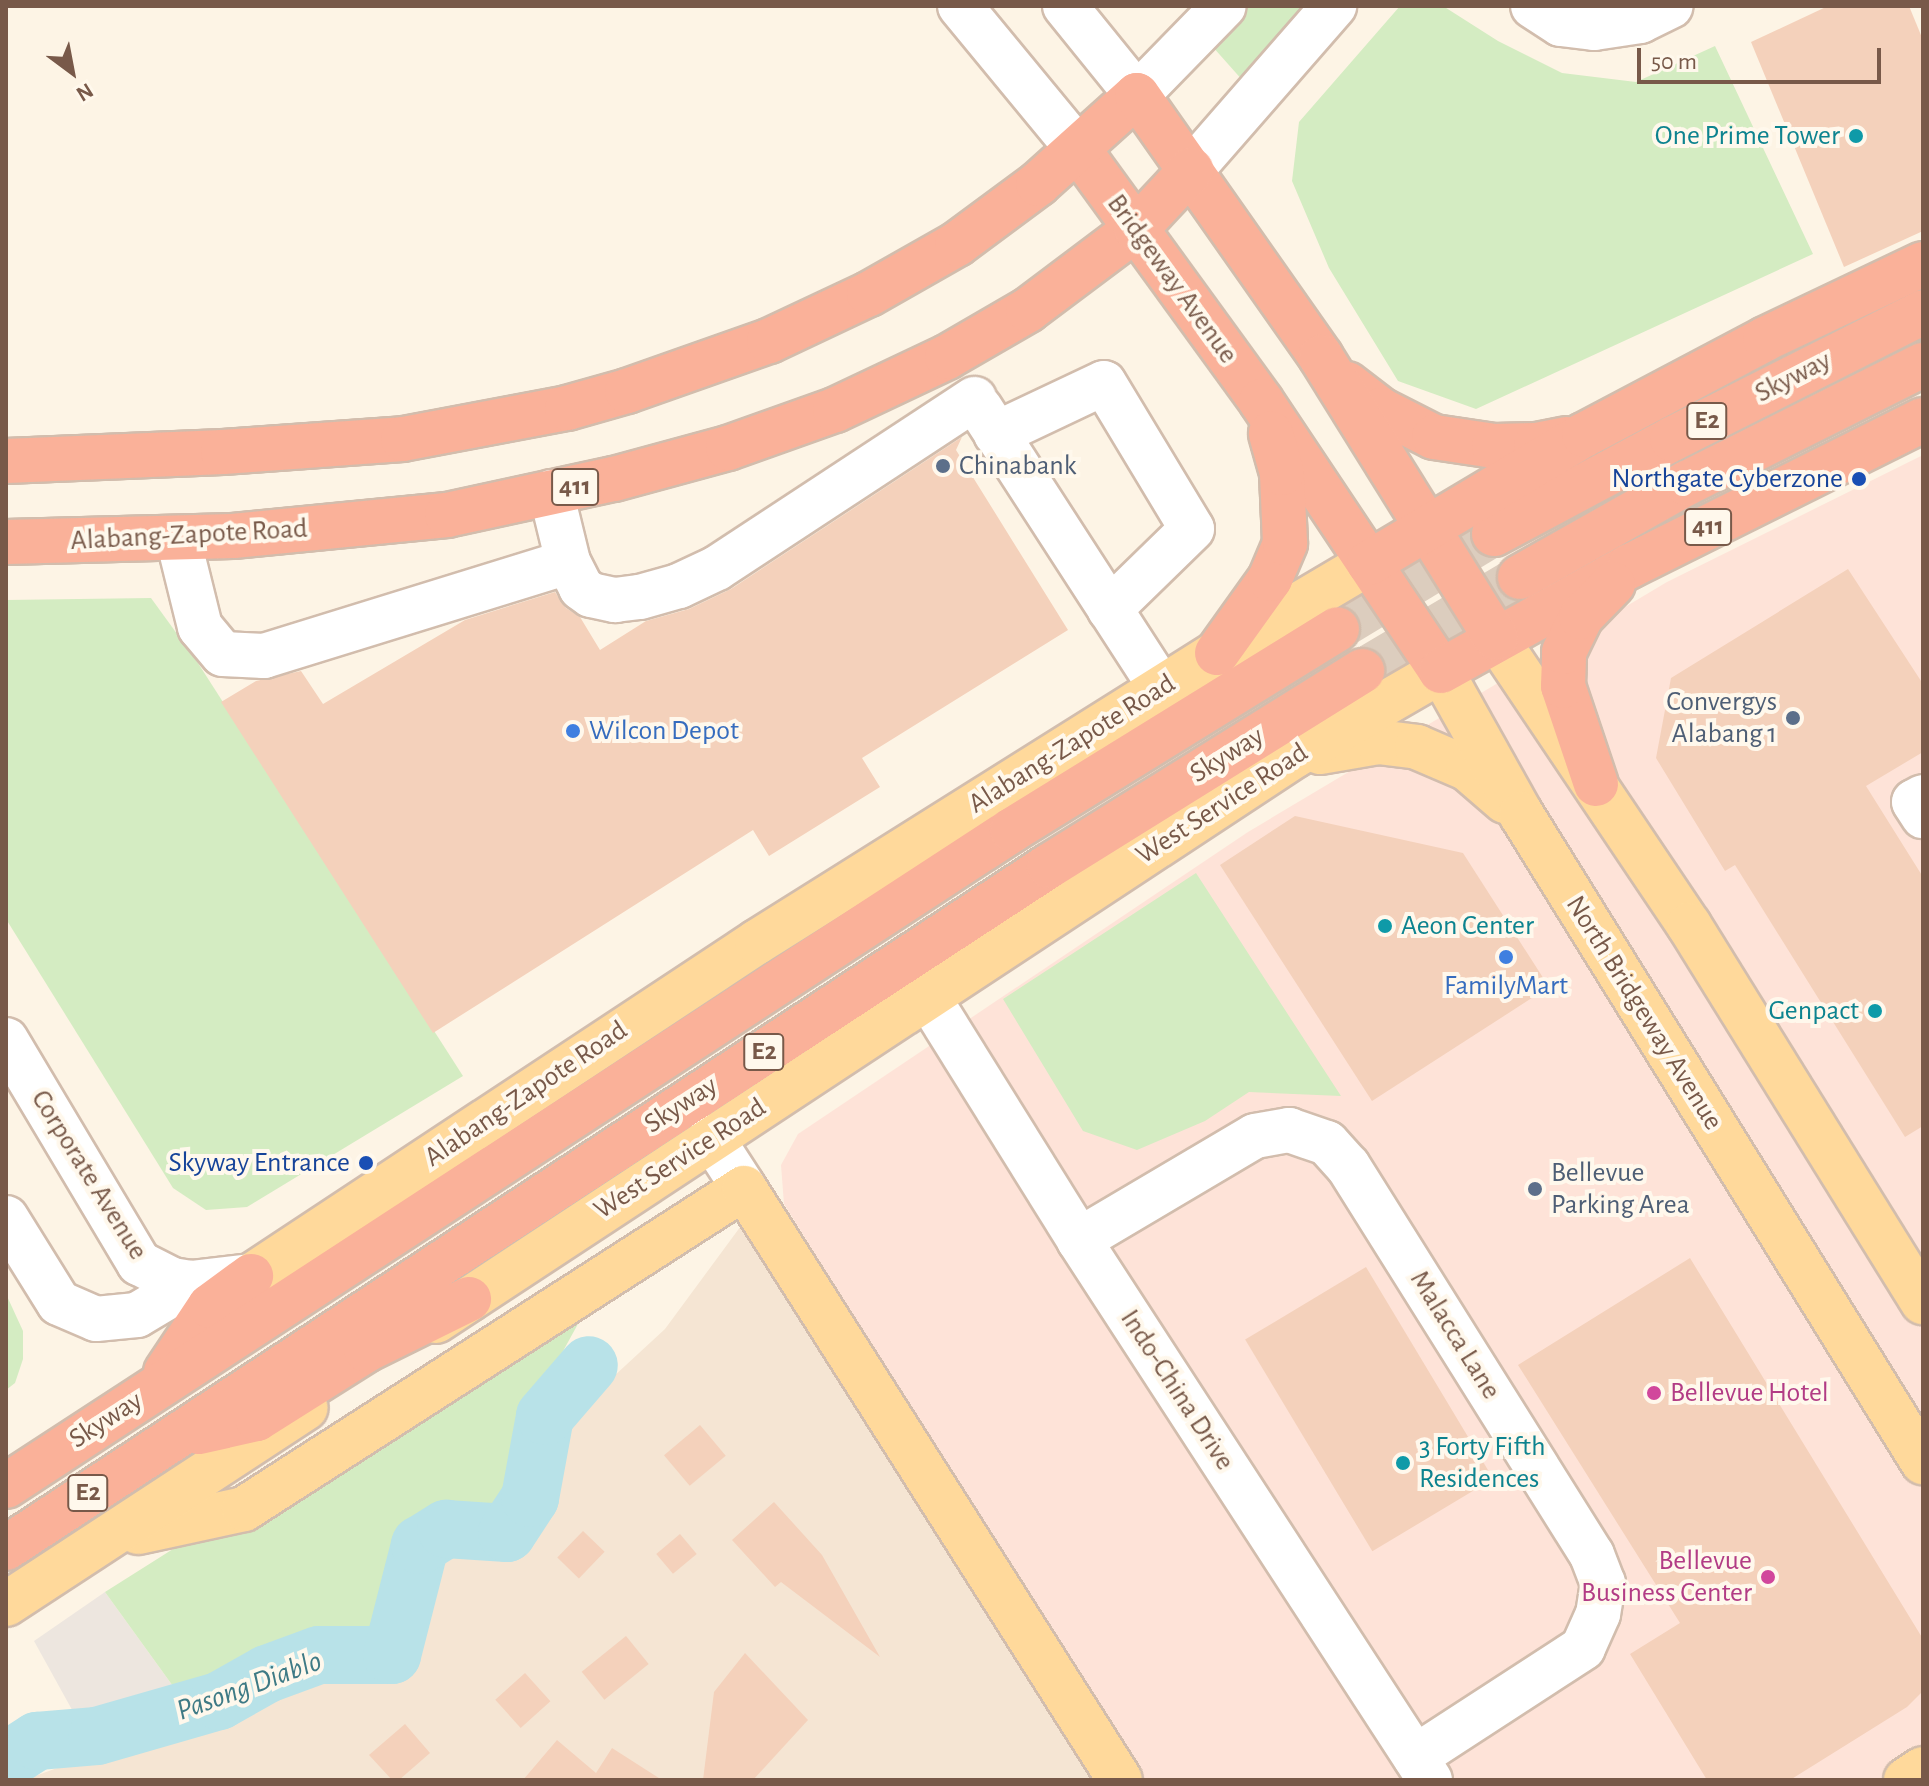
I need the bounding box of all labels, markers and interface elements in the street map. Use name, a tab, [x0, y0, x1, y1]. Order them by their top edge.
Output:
north arrow	[32, 32, 112, 112]
scale bar	[1641, 32, 1885, 82]
text: 50 m	[1651, 50, 1697, 74]
text: N	[72, 79, 97, 106]
place label: One Prime Tower	[1655, 119, 1840, 153]
marker: One Prime Tower	[1847, 127, 1865, 145]
street label: Bridgeway Avenue	[1099, 188, 1245, 370]
street label: Skyway	[1749, 344, 1837, 410]
road number: E2	[1685, 399, 1729, 443]
place label: Chinabank	[959, 449, 1077, 483]
marker: Chinabank	[934, 457, 952, 475]
place label: Northgate Cyberzone	[1612, 462, 1843, 496]
road number: 411	[551, 465, 599, 509]
marker: Northgate Cyberzone	[1850, 470, 1868, 488]
road number: 411	[1684, 505, 1732, 549]
street label: Alabang-Zapote Road	[70, 512, 308, 558]
street label: Alabang-Zapote Road	[962, 667, 1182, 821]
place label: Convergys Alabang 1	[1666, 685, 1777, 751]
marker: Convergys Alabang 1	[1784, 709, 1802, 727]
place label: Wilcon Depot	[589, 714, 739, 748]
street label: Skyway	[1184, 719, 1270, 791]
marker: Wilcon Depot	[564, 722, 582, 740]
street label: West Service Road	[1130, 736, 1314, 872]
street label: North Bridgeway Avenue	[1558, 890, 1730, 1136]
place label: Aeon Center	[1401, 909, 1534, 943]
marker: Aeon Center	[1376, 917, 1394, 935]
marker: FamilyMart	[1497, 948, 1515, 966]
place label: FamilyMart	[1444, 969, 1568, 1003]
place label: Genpact	[1769, 994, 1859, 1028]
marker: Genpact	[1866, 1002, 1884, 1020]
street label: Alabang-Zapote Road	[418, 1014, 634, 1174]
road number: E2	[742, 1030, 786, 1074]
street label: Skyway	[638, 1069, 724, 1141]
street label: Corporate Avenue	[23, 1084, 155, 1266]
street label: West Service Road	[588, 1091, 772, 1227]
place label: Skyway Entrance	[169, 1146, 350, 1180]
marker: Skyway Entrance	[357, 1154, 375, 1172]
place label: Bellevue Parking Area	[1551, 1156, 1690, 1222]
marker: Bellevue Parking Area	[1526, 1180, 1544, 1198]
street label: Malacca Lane	[1402, 1265, 1508, 1405]
street label: Indo-China Drive	[1113, 1303, 1241, 1477]
place label: Bellevue Hotel	[1670, 1376, 1829, 1410]
street label: Skyway	[63, 1384, 149, 1456]
marker: Bellevue Hotel	[1645, 1384, 1663, 1402]
place label: 3 Forty Fifth Residences	[1419, 1430, 1545, 1496]
marker: 3 Forty Fifth Residences	[1394, 1454, 1412, 1472]
road number: E2	[66, 1471, 110, 1515]
place label: Bellevue Business Center	[1581, 1544, 1752, 1610]
marker: Bellevue Business Center	[1759, 1568, 1777, 1586]
water label: Pasong Diablo	[172, 1643, 326, 1729]

